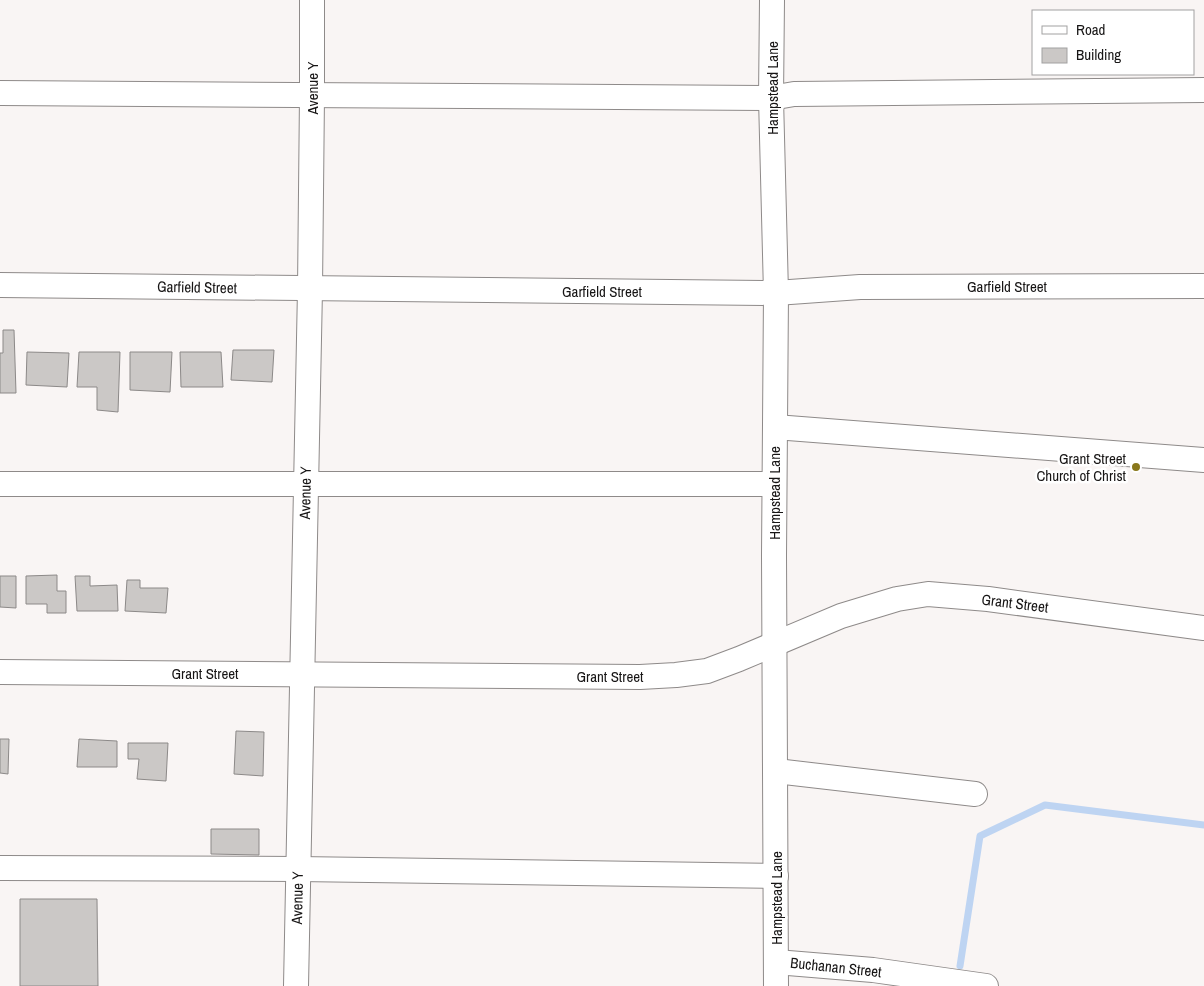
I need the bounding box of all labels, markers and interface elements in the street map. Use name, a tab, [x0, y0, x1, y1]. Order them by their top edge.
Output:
legend	[1032, 10, 1194, 75]
text: Road	[1076, 19, 1105, 40]
street label: Hampstead Lane	[762, 41, 783, 135]
text: Building	[1076, 44, 1121, 65]
street label: Avenue Y	[302, 61, 323, 115]
street label: Garfield Street	[157, 276, 238, 298]
street label: Garfield Street	[967, 276, 1048, 297]
street label: Garfield Street	[562, 281, 643, 302]
street label: Hampstead Lane	[764, 446, 785, 540]
place label: Grant Street Church of Christ	[1036, 448, 1127, 486]
marker: Grant Street Church of Christ	[1130, 461, 1142, 473]
street label: Avenue Y	[294, 466, 316, 521]
street label: Grant Street	[980, 588, 1050, 618]
street label: Grant Street	[171, 663, 239, 684]
street label: Grant Street	[576, 666, 644, 687]
street label: Hampstead Lane	[766, 851, 787, 945]
street label: Avenue Y	[286, 871, 308, 926]
street label: Buchanan Street	[789, 952, 883, 982]

